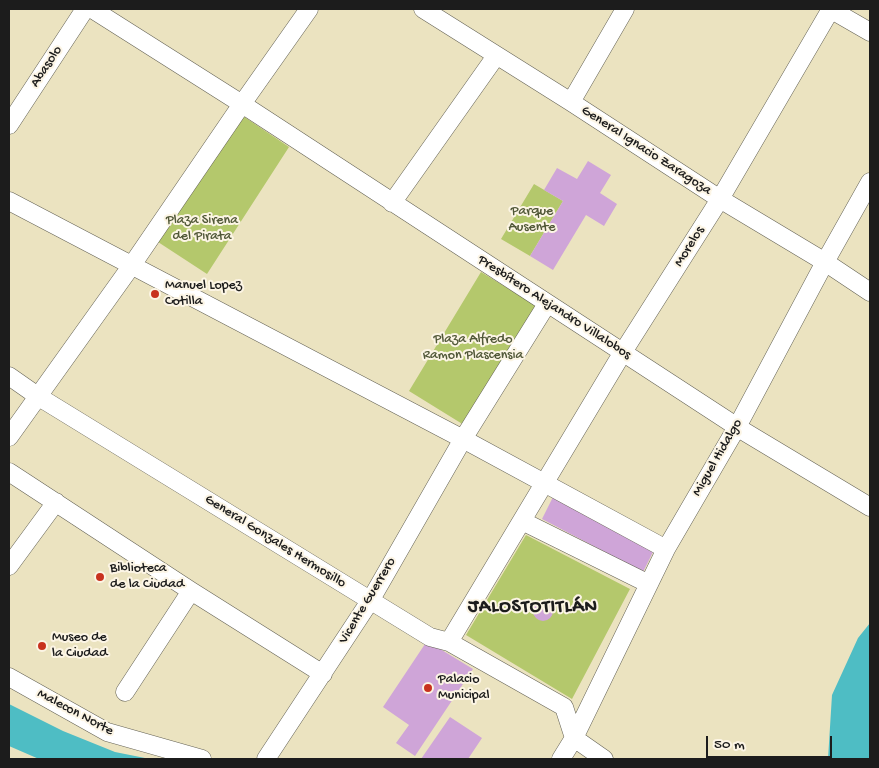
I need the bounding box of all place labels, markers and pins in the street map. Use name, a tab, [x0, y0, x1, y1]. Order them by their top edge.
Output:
place label: Manuel Lopez Cotilla	[165, 278, 242, 310]
marker: Manuel Lopez Cotilla	[149, 288, 161, 300]
place label: Biblioteca de la Ciudad	[110, 561, 184, 594]
marker: Biblioteca de la Ciudad	[94, 571, 106, 583]
place label: Museo de la Ciudad	[52, 630, 108, 662]
marker: Museo de la Ciudad	[36, 640, 48, 652]
place label: Palacio Municipal	[438, 672, 490, 704]
marker: Palacio Municipal	[422, 682, 434, 694]

